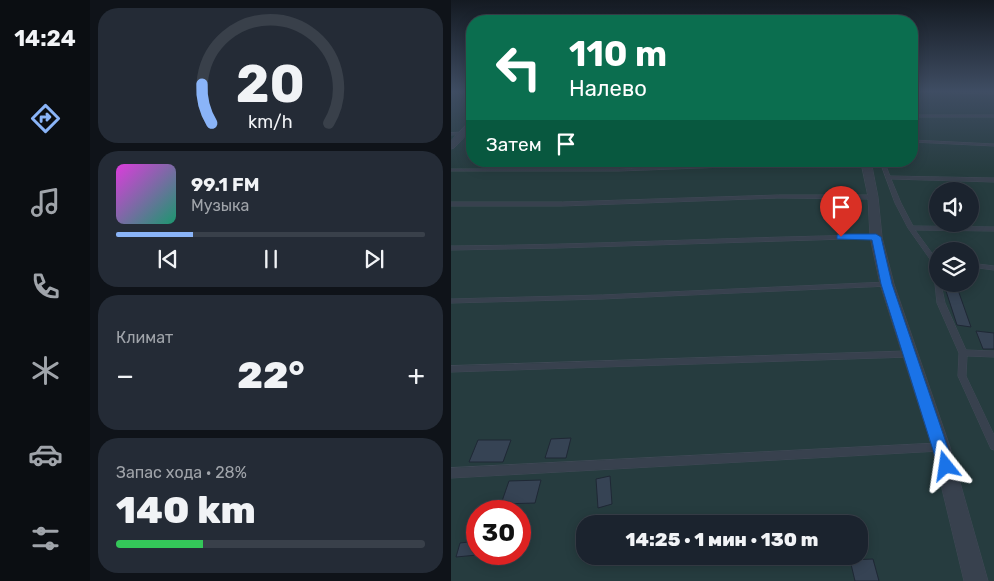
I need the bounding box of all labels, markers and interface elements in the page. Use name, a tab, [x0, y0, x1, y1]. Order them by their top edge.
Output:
text: 14:24	[14, 25, 76, 52]
text: 110 m	[569, 33, 667, 75]
icon: left	[486, 35, 551, 100]
text: 20	[236, 53, 305, 115]
text: Налево	[569, 75, 647, 102]
icon: directions	[28, 101, 63, 136]
text: km/h	[248, 111, 293, 132]
icon: arrive	[552, 130, 580, 158]
text: Затем	[486, 133, 542, 156]
text: 99.1 FM	[191, 173, 260, 196]
map controls	[929, 182, 979, 292]
button: sound	[929, 182, 979, 232]
icon: music	[28, 185, 63, 220]
pin	[820, 186, 862, 237]
icon: arrive	[827, 193, 855, 221]
text: Музыка	[191, 196, 249, 215]
button: layers	[929, 242, 979, 292]
icon: previous	[154, 245, 182, 273]
icon: pause	[257, 245, 285, 273]
icon: next	[360, 245, 388, 273]
icon: phone	[28, 269, 63, 304]
text: Климат	[116, 328, 173, 347]
text: 22°	[237, 352, 305, 398]
icon: climate	[28, 353, 63, 388]
text: −	[116, 359, 134, 392]
text: +	[408, 359, 425, 392]
icon: car	[28, 437, 63, 472]
position arrow	[919, 439, 971, 491]
text: Запас хода · 28%	[116, 463, 247, 482]
text: 140 km	[116, 487, 256, 533]
speed limit sign: 30	[466, 500, 531, 565]
icon: filters	[28, 521, 63, 556]
text: 14:25 · 1 мин · 130 m	[626, 528, 818, 551]

